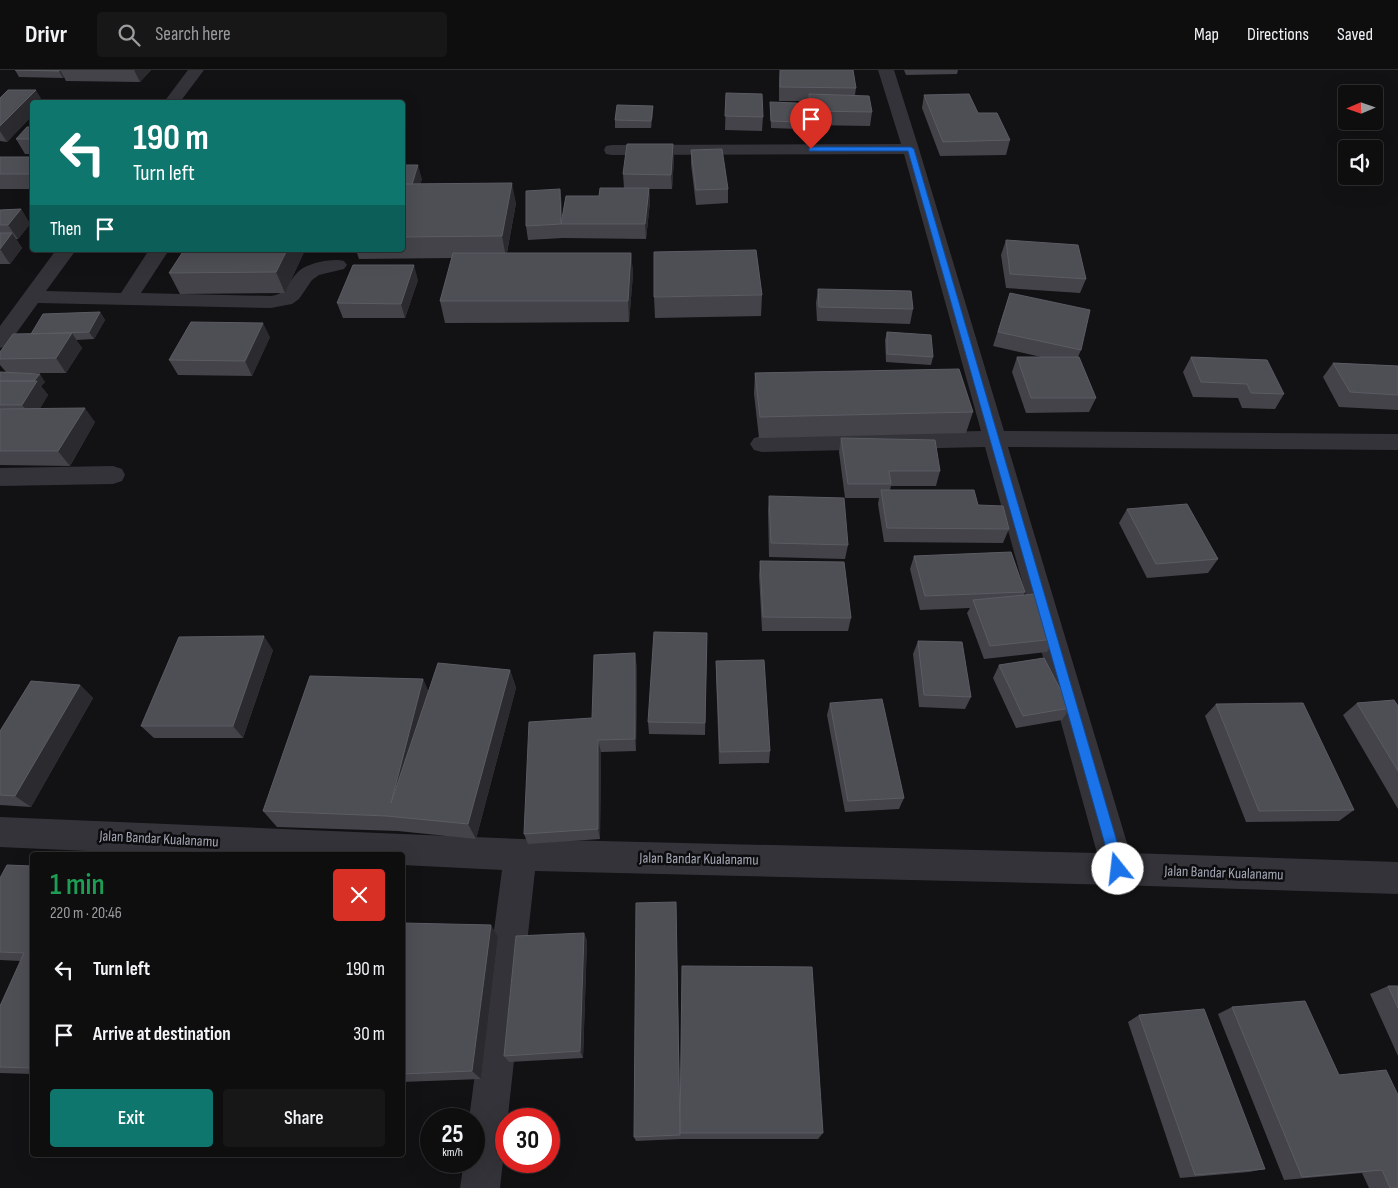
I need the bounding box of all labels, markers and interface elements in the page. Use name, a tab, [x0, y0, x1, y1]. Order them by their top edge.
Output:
search box	[97, 12, 447, 57]
text: Drivr	[25, 20, 67, 49]
icon: search	[115, 21, 143, 49]
text: Search here	[155, 23, 231, 46]
text: Map	[1194, 24, 1219, 45]
text: Directions	[1247, 24, 1309, 45]
text: Saved	[1337, 24, 1373, 45]
north arrow	[1338, 85, 1382, 130]
map controls	[1338, 85, 1383, 185]
pin	[790, 98, 832, 149]
icon: arrive	[797, 105, 825, 133]
text: 190 m	[133, 117, 209, 160]
icon: left	[50, 120, 115, 185]
button: sound	[1338, 140, 1383, 185]
text: Turn left	[133, 160, 195, 187]
icon: arrive	[91, 215, 119, 243]
text: Then	[50, 218, 81, 241]
street label: Jalan Bandar Kualanamu	[98, 826, 219, 852]
position arrow	[1091, 842, 1143, 894]
street label: Jalan Bandar Kualanamu	[638, 848, 759, 870]
street label: Jalan Bandar Kualanamu	[1163, 861, 1284, 885]
text: 1 min	[50, 867, 105, 903]
button: close	[333, 869, 385, 921]
text: 220 m · 20:46	[50, 904, 122, 923]
icon: left	[50, 956, 78, 984]
text: Turn left	[93, 958, 150, 981]
text: 190 m	[346, 958, 385, 981]
icon: arrive	[50, 1021, 78, 1049]
text: Arrive at destination	[93, 1023, 231, 1046]
text: 30 m	[353, 1023, 385, 1046]
button: Exit	[50, 1089, 213, 1147]
button: Share	[223, 1089, 385, 1147]
speed limit sign: 30	[495, 1108, 560, 1173]
text: 25	[442, 1119, 463, 1150]
text: km/h	[442, 1145, 463, 1160]

